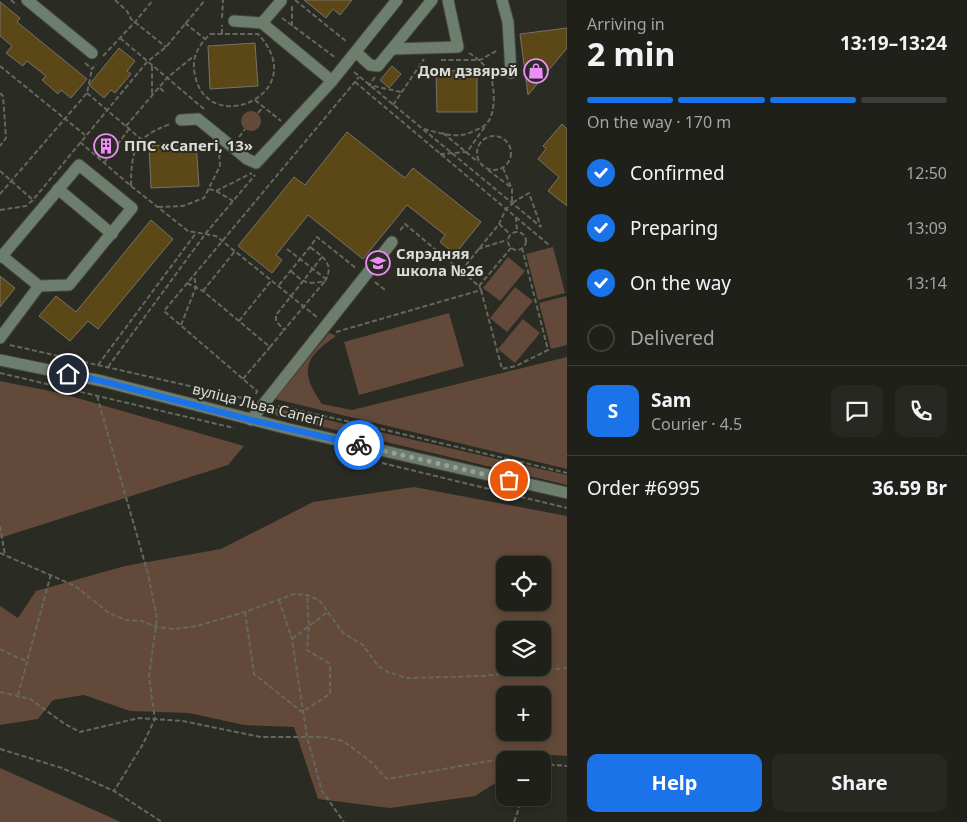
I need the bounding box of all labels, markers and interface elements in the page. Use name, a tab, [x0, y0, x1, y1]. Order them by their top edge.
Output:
text: Arriving in	[587, 13, 665, 35]
text: 13:19–13:24	[840, 30, 947, 56]
text: 2 min	[587, 32, 675, 75]
shop icon: Дом дзвярэй	[523, 58, 549, 84]
place label: Дом дзвярэй	[418, 60, 518, 80]
text: On the way · 170 m	[587, 111, 731, 133]
building icon: ППС «Сапегі, 13»	[93, 133, 119, 159]
place label: ППС «Сапегі, 13»	[124, 135, 253, 155]
icon: check	[587, 159, 615, 187]
text: Confirmed	[630, 160, 725, 186]
text: 12:50	[906, 162, 947, 184]
icon: check	[587, 214, 615, 242]
text: Preparing	[630, 215, 718, 241]
text: 13:09	[906, 217, 947, 239]
place label: Сярэдняя школа №26	[396, 243, 484, 280]
school or university icon: Сярэдняя школа №26	[365, 250, 391, 276]
icon: check	[587, 269, 615, 297]
text: On the way	[630, 270, 731, 296]
text: 13:14	[906, 272, 947, 294]
text: Delivered	[630, 325, 715, 351]
pin	[47, 353, 89, 395]
icon: home	[54, 360, 82, 388]
street label: вуліца Льва Сапегі	[191, 378, 326, 430]
button: chat	[831, 385, 883, 437]
button: phone	[895, 385, 947, 437]
text: Sam	[651, 387, 691, 413]
text: S	[608, 398, 618, 424]
text: Courier · 4.5	[651, 413, 742, 435]
courier	[334, 420, 384, 470]
icon: bike	[345, 431, 373, 459]
pin	[488, 459, 530, 501]
icon: bag	[495, 466, 523, 494]
text: Order #6995	[587, 475, 700, 501]
text: 36.59 Br	[872, 475, 947, 501]
map controls	[496, 556, 551, 806]
button: locate	[496, 556, 551, 611]
button: layers	[496, 621, 551, 676]
button: +	[496, 686, 551, 741]
button: −	[496, 751, 551, 806]
button: Help	[587, 754, 762, 812]
button: Share	[772, 754, 947, 812]

